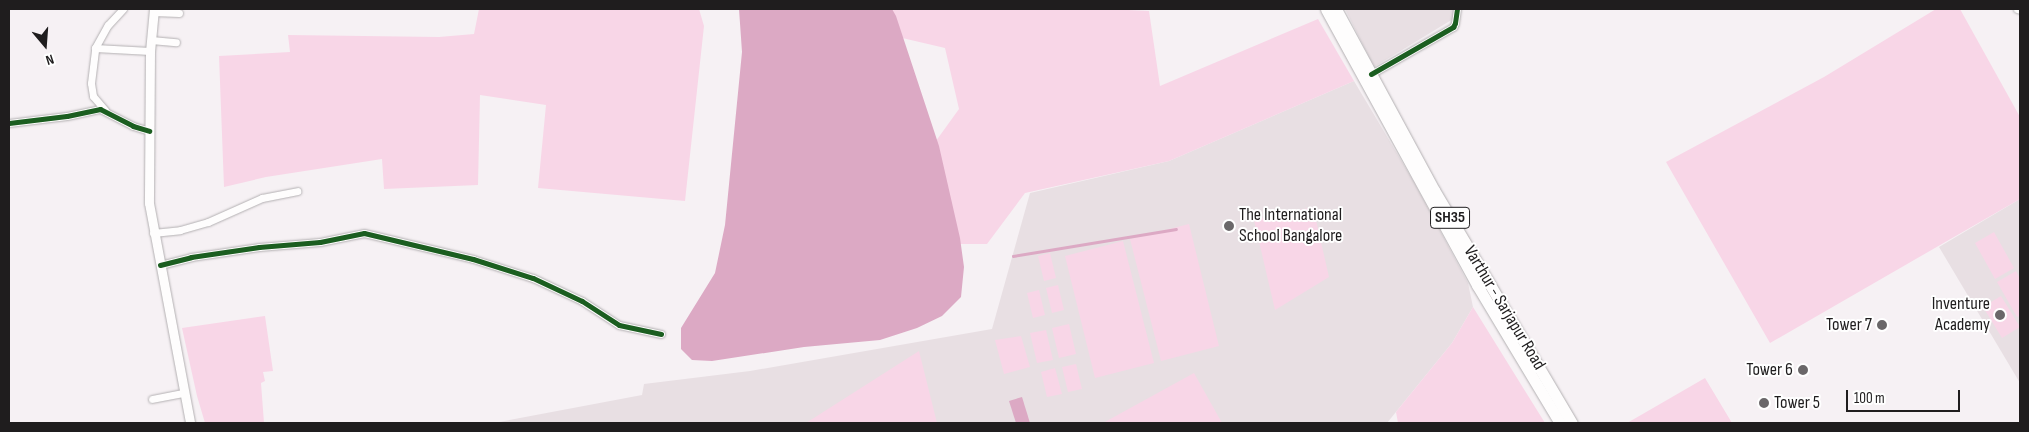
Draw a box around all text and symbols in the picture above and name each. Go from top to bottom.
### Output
north arrow [20,20,70,70]
text: N [44,50,56,69]
road number: SH35 [1430,204,1470,232]
place label: The International School Bangalore [1239,205,1342,248]
marker: The International School Bangalore [1223,220,1235,232]
street label: Varthur - Sarjapur Road [1458,242,1550,374]
place label: Inventure Academy [1932,294,1990,336]
marker: Inventure Academy [1994,309,2006,321]
place label: Tower 7 [1826,314,1872,336]
marker: Tower 7 [1876,319,1888,331]
place label: Tower 6 [1746,359,1793,381]
marker: Tower 6 [1797,364,1809,376]
scale bar [1849,380,1963,412]
text: 100 m [1854,389,1885,408]
place label: Tower 5 [1774,392,1820,414]
marker: Tower 5 [1758,397,1770,409]

